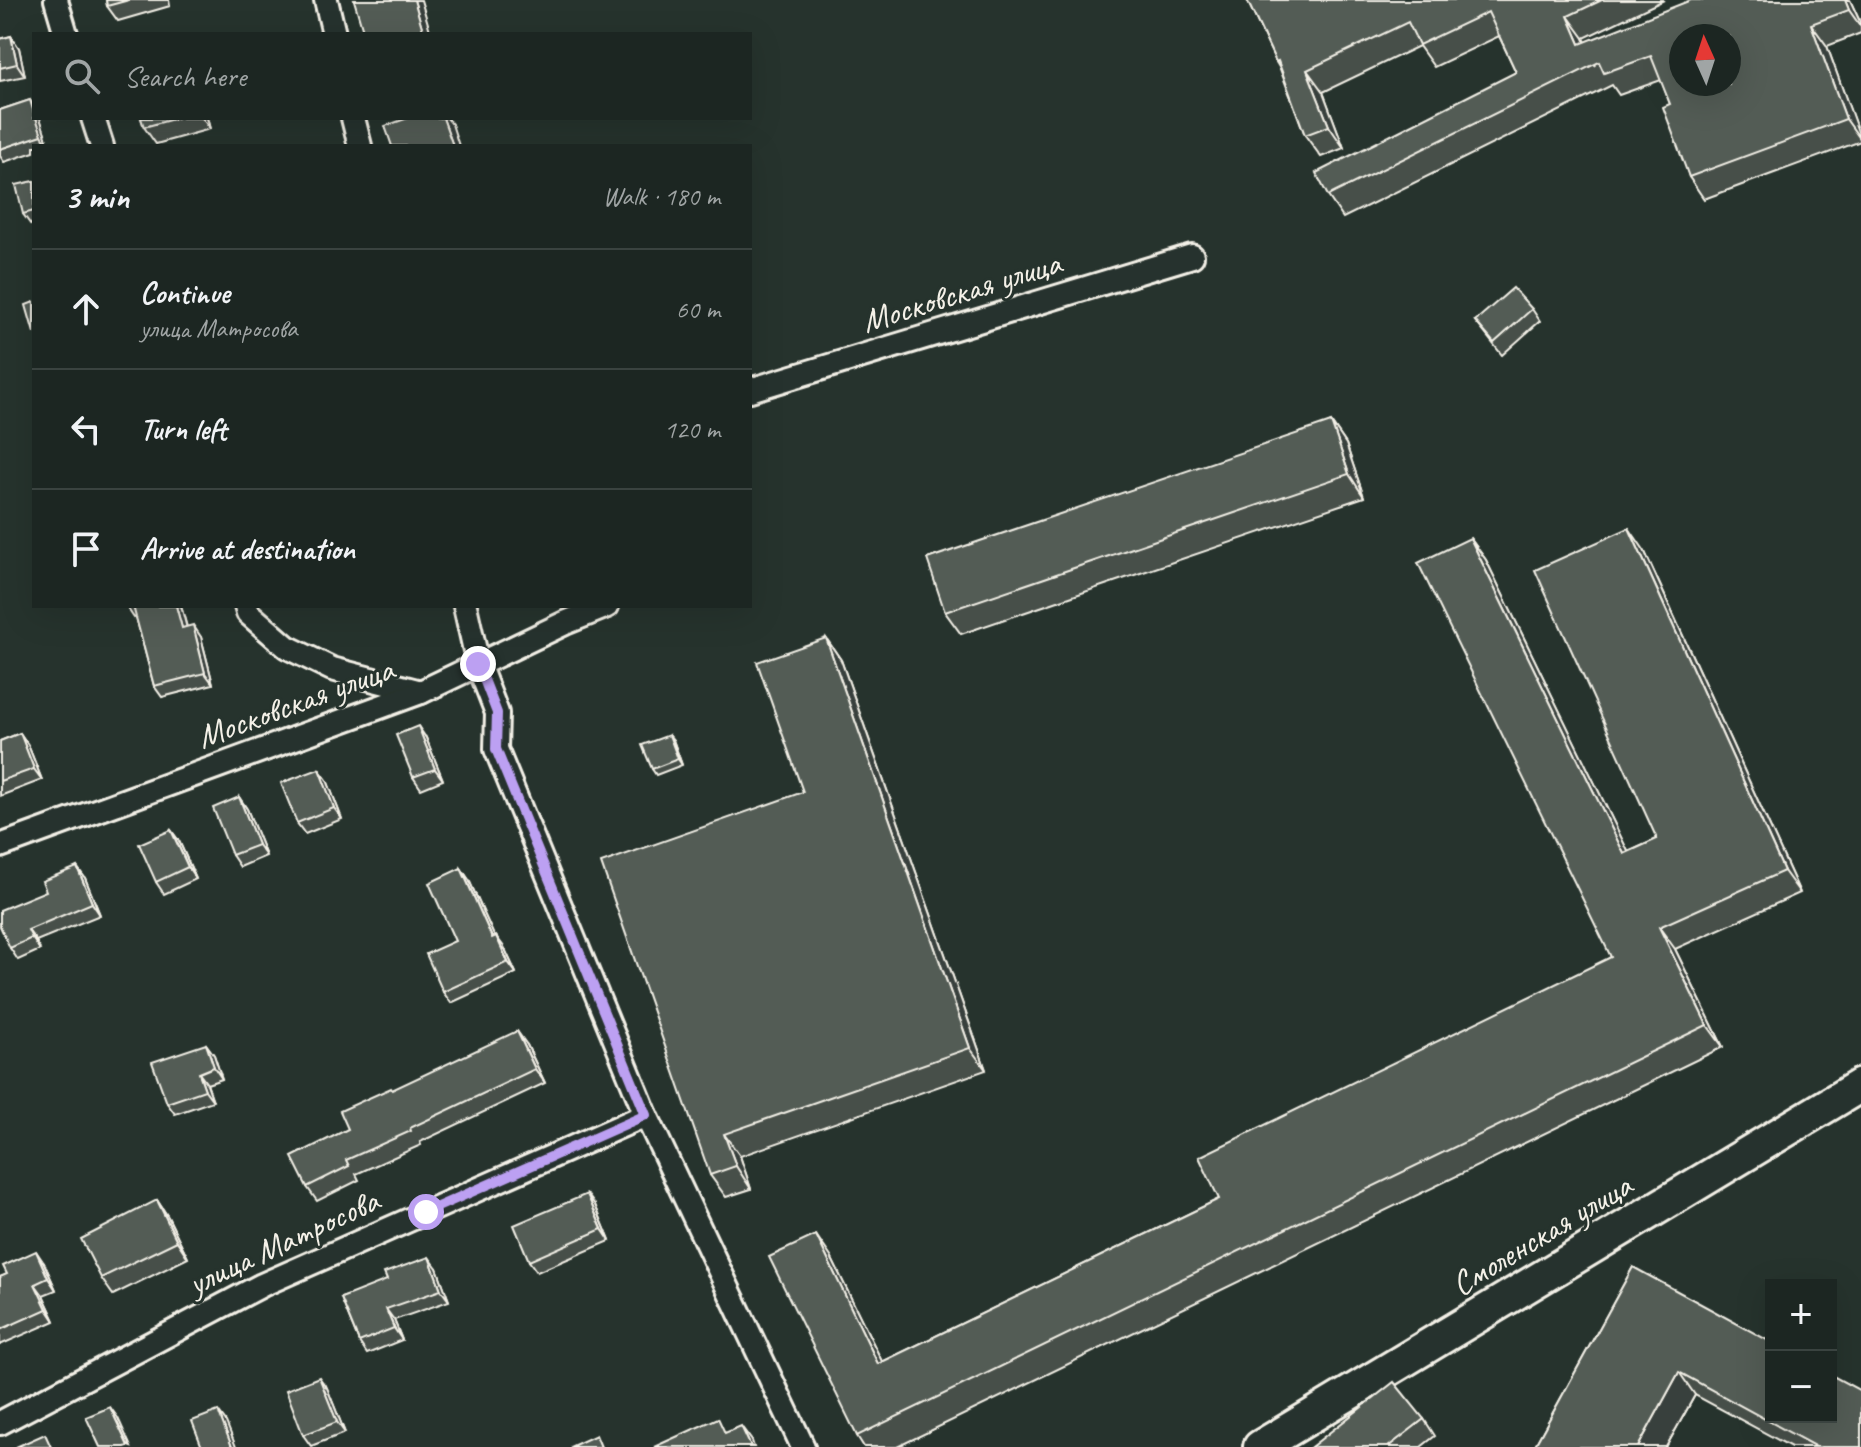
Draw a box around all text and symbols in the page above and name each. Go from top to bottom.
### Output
north arrow [1669,24,1741,96]
search box [32,32,752,120]
icon: search [60,54,104,98]
text: Search here [124,57,246,95]
text: 3 min [64,175,129,218]
text: Walk · 180 m [603,180,720,213]
street label: Московская улица [856,240,1068,342]
text: Continue [140,274,230,312]
icon: ahead [64,287,108,331]
text: 60 m [676,293,720,326]
text: улица Матросова [140,312,297,345]
icon: left [64,407,108,451]
text: Turn left [140,410,227,448]
text: 120 m [664,413,720,446]
icon: arrive [64,527,108,571]
text: Arrive at destination [140,530,355,568]
street label: Московская улица [191,646,401,758]
route end [460,646,496,682]
street label: Смоленская улица [1443,1163,1641,1305]
street label: улица Матросова [179,1178,388,1305]
route start [408,1194,444,1230]
map controls [1765,1279,1837,1423]
button: + [1765,1279,1837,1351]
button: − [1765,1351,1837,1423]

